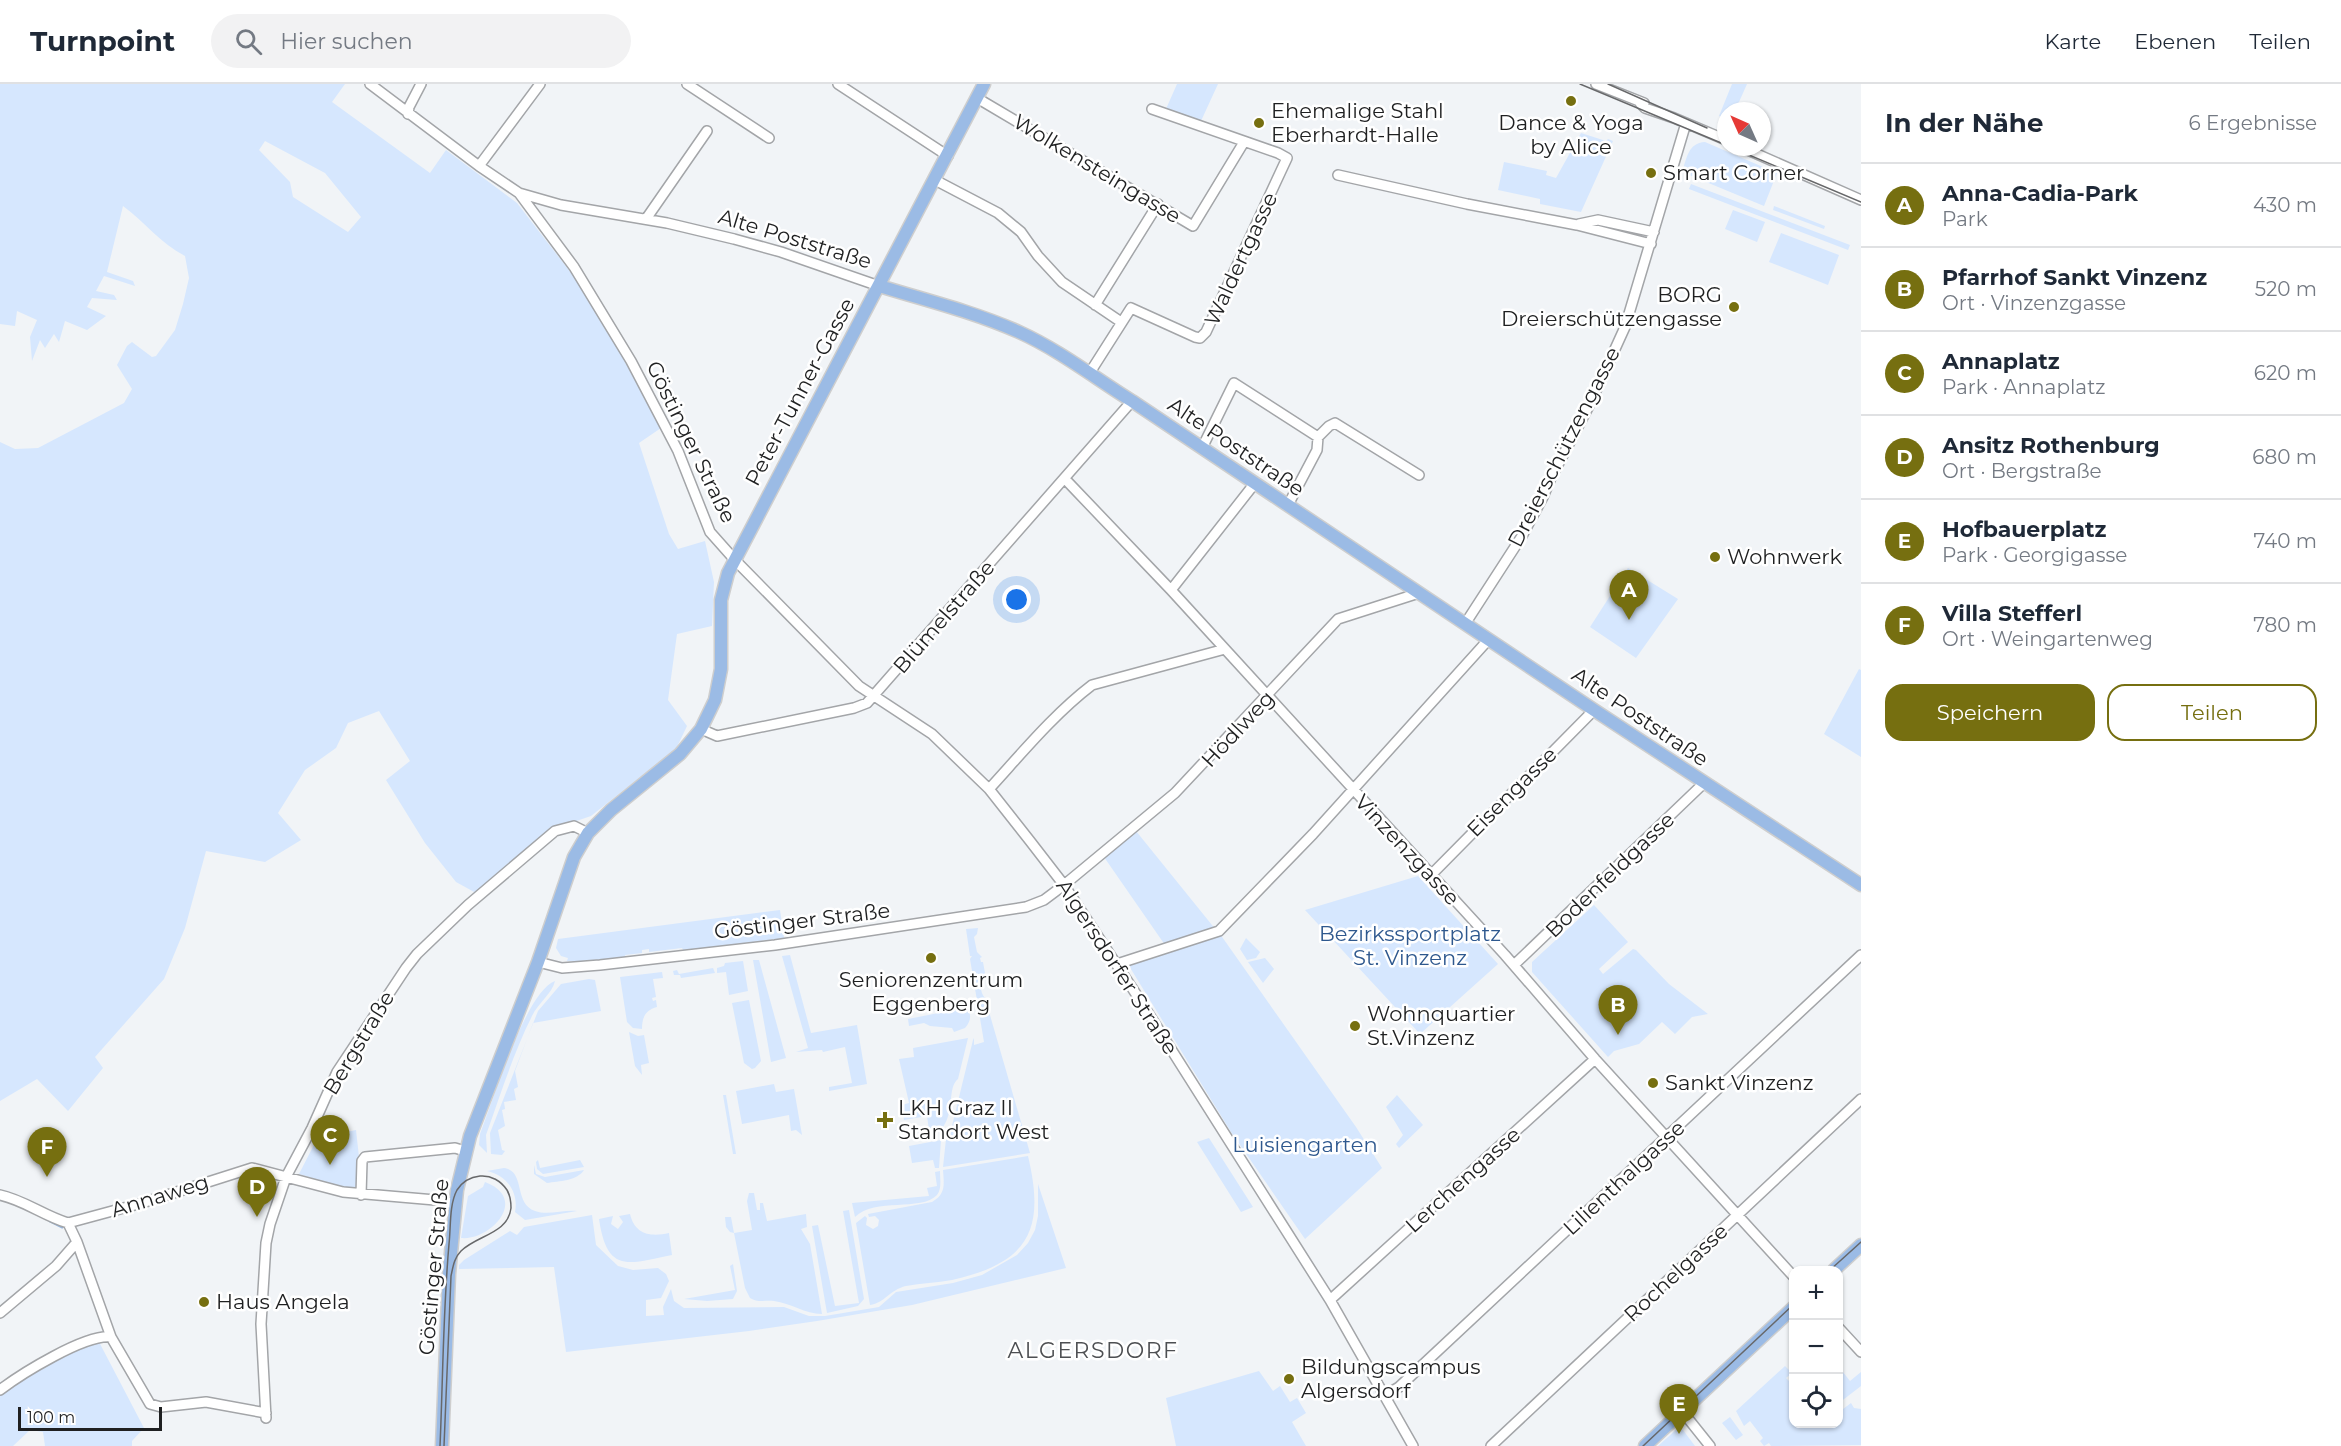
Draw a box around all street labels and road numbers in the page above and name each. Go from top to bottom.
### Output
street label: Wolkensteingasse [1009,109,1185,228]
street label: Waldertgasse [1199,188,1282,329]
street label: Alte Poststraße [715,203,875,274]
street label: Peter-Tunner-Gasse [739,294,860,490]
street label: Dreierschützengasse [1502,343,1625,551]
street label: Göstinger Straße [641,357,742,527]
street label: Alte Poststraße [1163,392,1309,501]
street label: Blümelstraße [888,555,1000,678]
street label: Alte Poststraße [1567,662,1713,771]
street label: Hödlweg [1196,685,1279,772]
street label: Eisengasse [1462,742,1562,842]
street label: Vinzenzgasse [1350,789,1465,910]
street label: Bodenfeldgasse [1540,807,1679,943]
street label: Algersdorfer Straße [1051,874,1183,1059]
street label: Göstinger Straße [713,897,891,944]
street label: Bergstraße [318,986,399,1099]
street label: Lilienthalgasse [1558,1115,1690,1240]
street label: Lerchengasse [1400,1122,1525,1238]
street label: Annaweg [108,1169,212,1222]
street label: Göstinger Straße [413,1178,454,1356]
street label: Rochelgasse [1619,1218,1733,1327]

